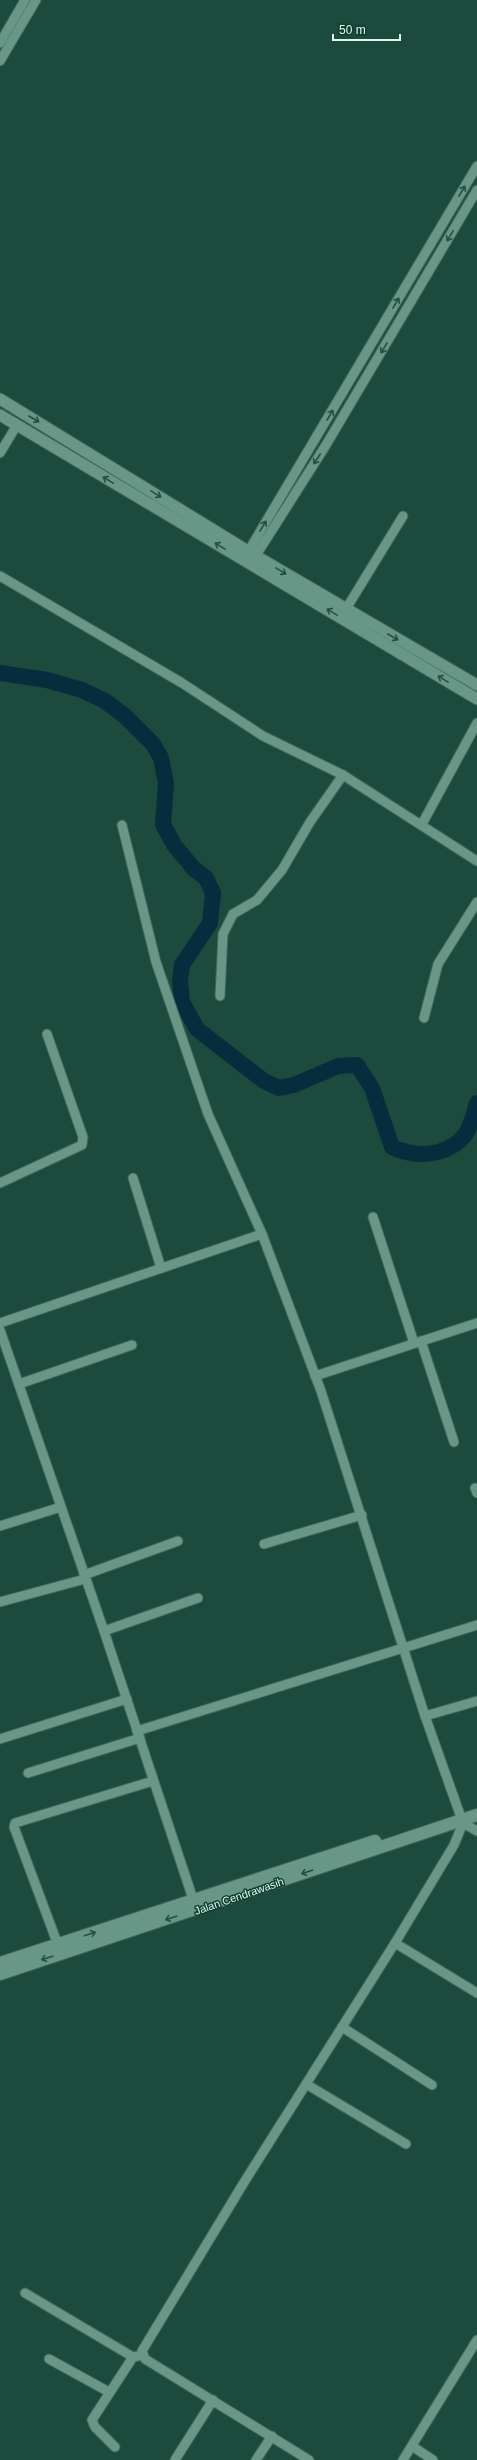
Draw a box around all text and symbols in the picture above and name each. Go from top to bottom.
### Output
scale bar [333,16,400,42]
text: 50 m [339,23,366,37]
one-way arrow [459,185,467,197]
one-way arrow [445,230,453,242]
one-way arrow [393,297,401,309]
one-way arrow [379,342,387,354]
one-way arrow [326,409,334,421]
one-way arrow [28,415,40,423]
one-way arrow [313,453,321,464]
one-way arrow [102,475,114,483]
one-way arrow [150,491,162,499]
one-way arrow [259,520,267,532]
one-way arrow [215,542,226,550]
one-way arrow [275,567,286,575]
one-way arrow [326,608,338,616]
one-way arrow [387,633,399,641]
one-way arrow [437,674,449,682]
one-way arrow [302,1869,314,1877]
street label: Jalan Cendrawasih [193,1875,285,1917]
one-way arrow [165,1915,178,1922]
one-way arrow [84,1930,97,1937]
one-way arrow [42,1955,54,1963]

